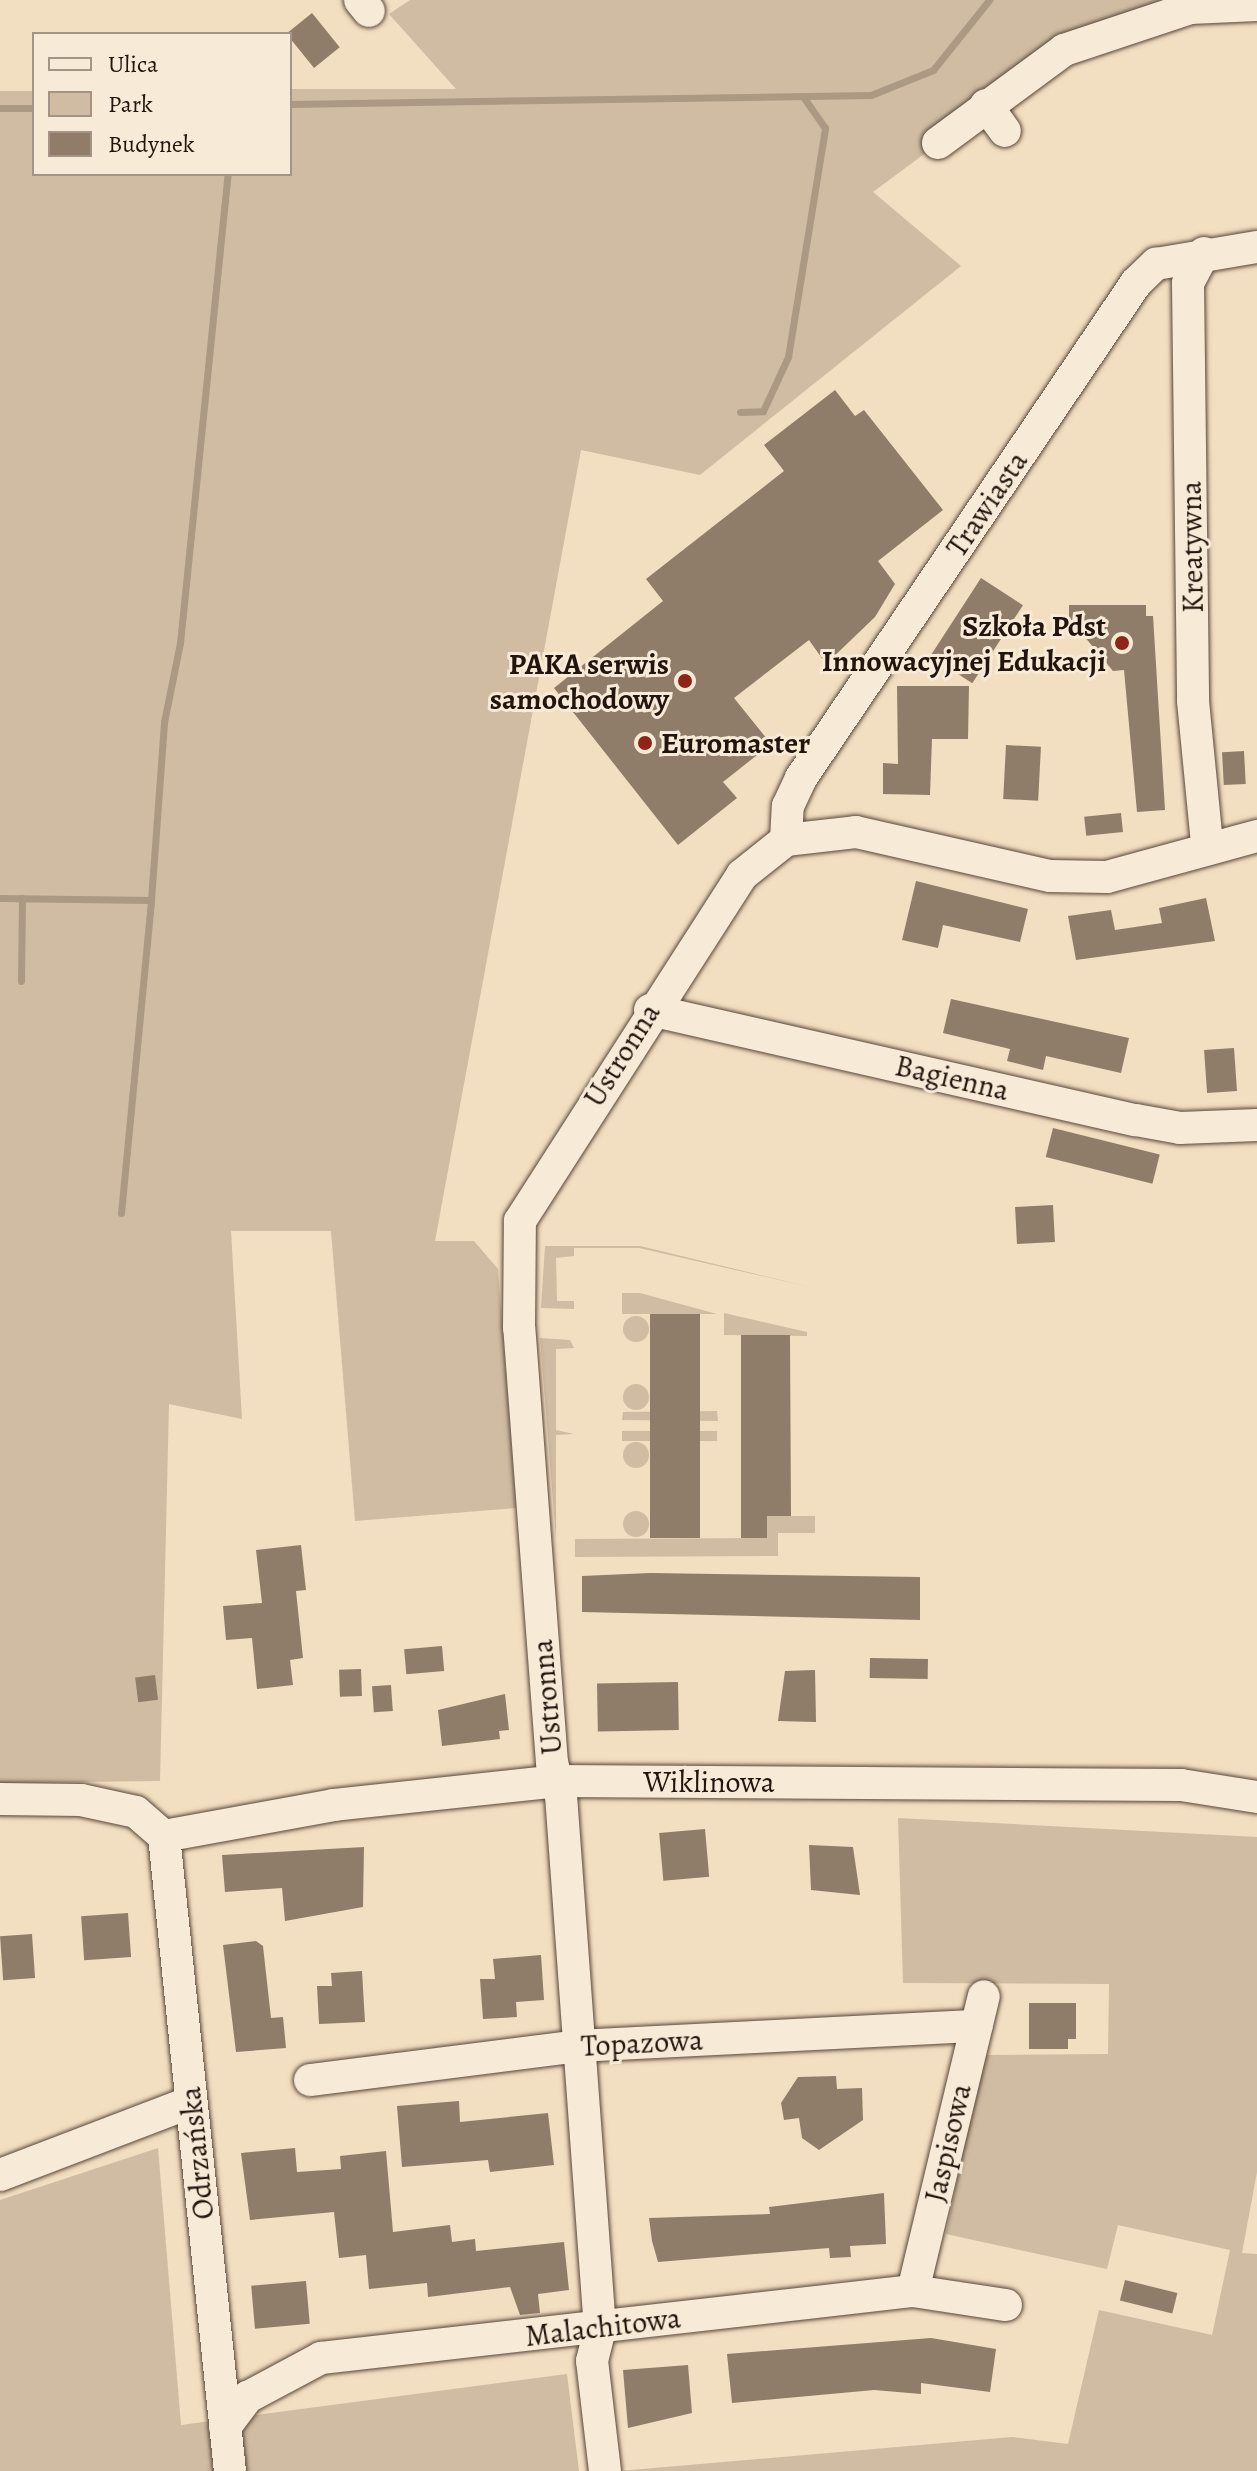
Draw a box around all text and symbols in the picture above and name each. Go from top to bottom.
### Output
legend [32,32,292,176]
text: Ulica [108,48,158,80]
text: Park [108,88,153,120]
text: Budynek [108,128,195,160]
street label: Trawiasta [939,444,1035,564]
street label: Kreatywna [1173,481,1211,613]
place label: Szkoła Pdst Innowacyjnej Edukacji [822,608,1106,678]
marker: Szkoła Pdst Innowacyjnej Edukacji [1113,634,1131,652]
place label: PAKA serwis samochodowy [490,646,669,716]
marker: PAKA serwis samochodowy [676,672,694,690]
place label: Euromaster [661,725,810,761]
marker: Euromaster [636,734,654,752]
street label: Ustronna [576,997,668,1113]
street label: Bagienna [892,1047,1012,1109]
street label: Ustronna [524,1638,570,1756]
street label: Wiklinowa [643,1764,775,1800]
street label: Topazowa [580,2022,704,2064]
street label: Jaspisowa [917,2080,979,2206]
street label: Odrzańska [172,2085,222,2221]
street label: Malachitowa [523,2300,683,2354]

